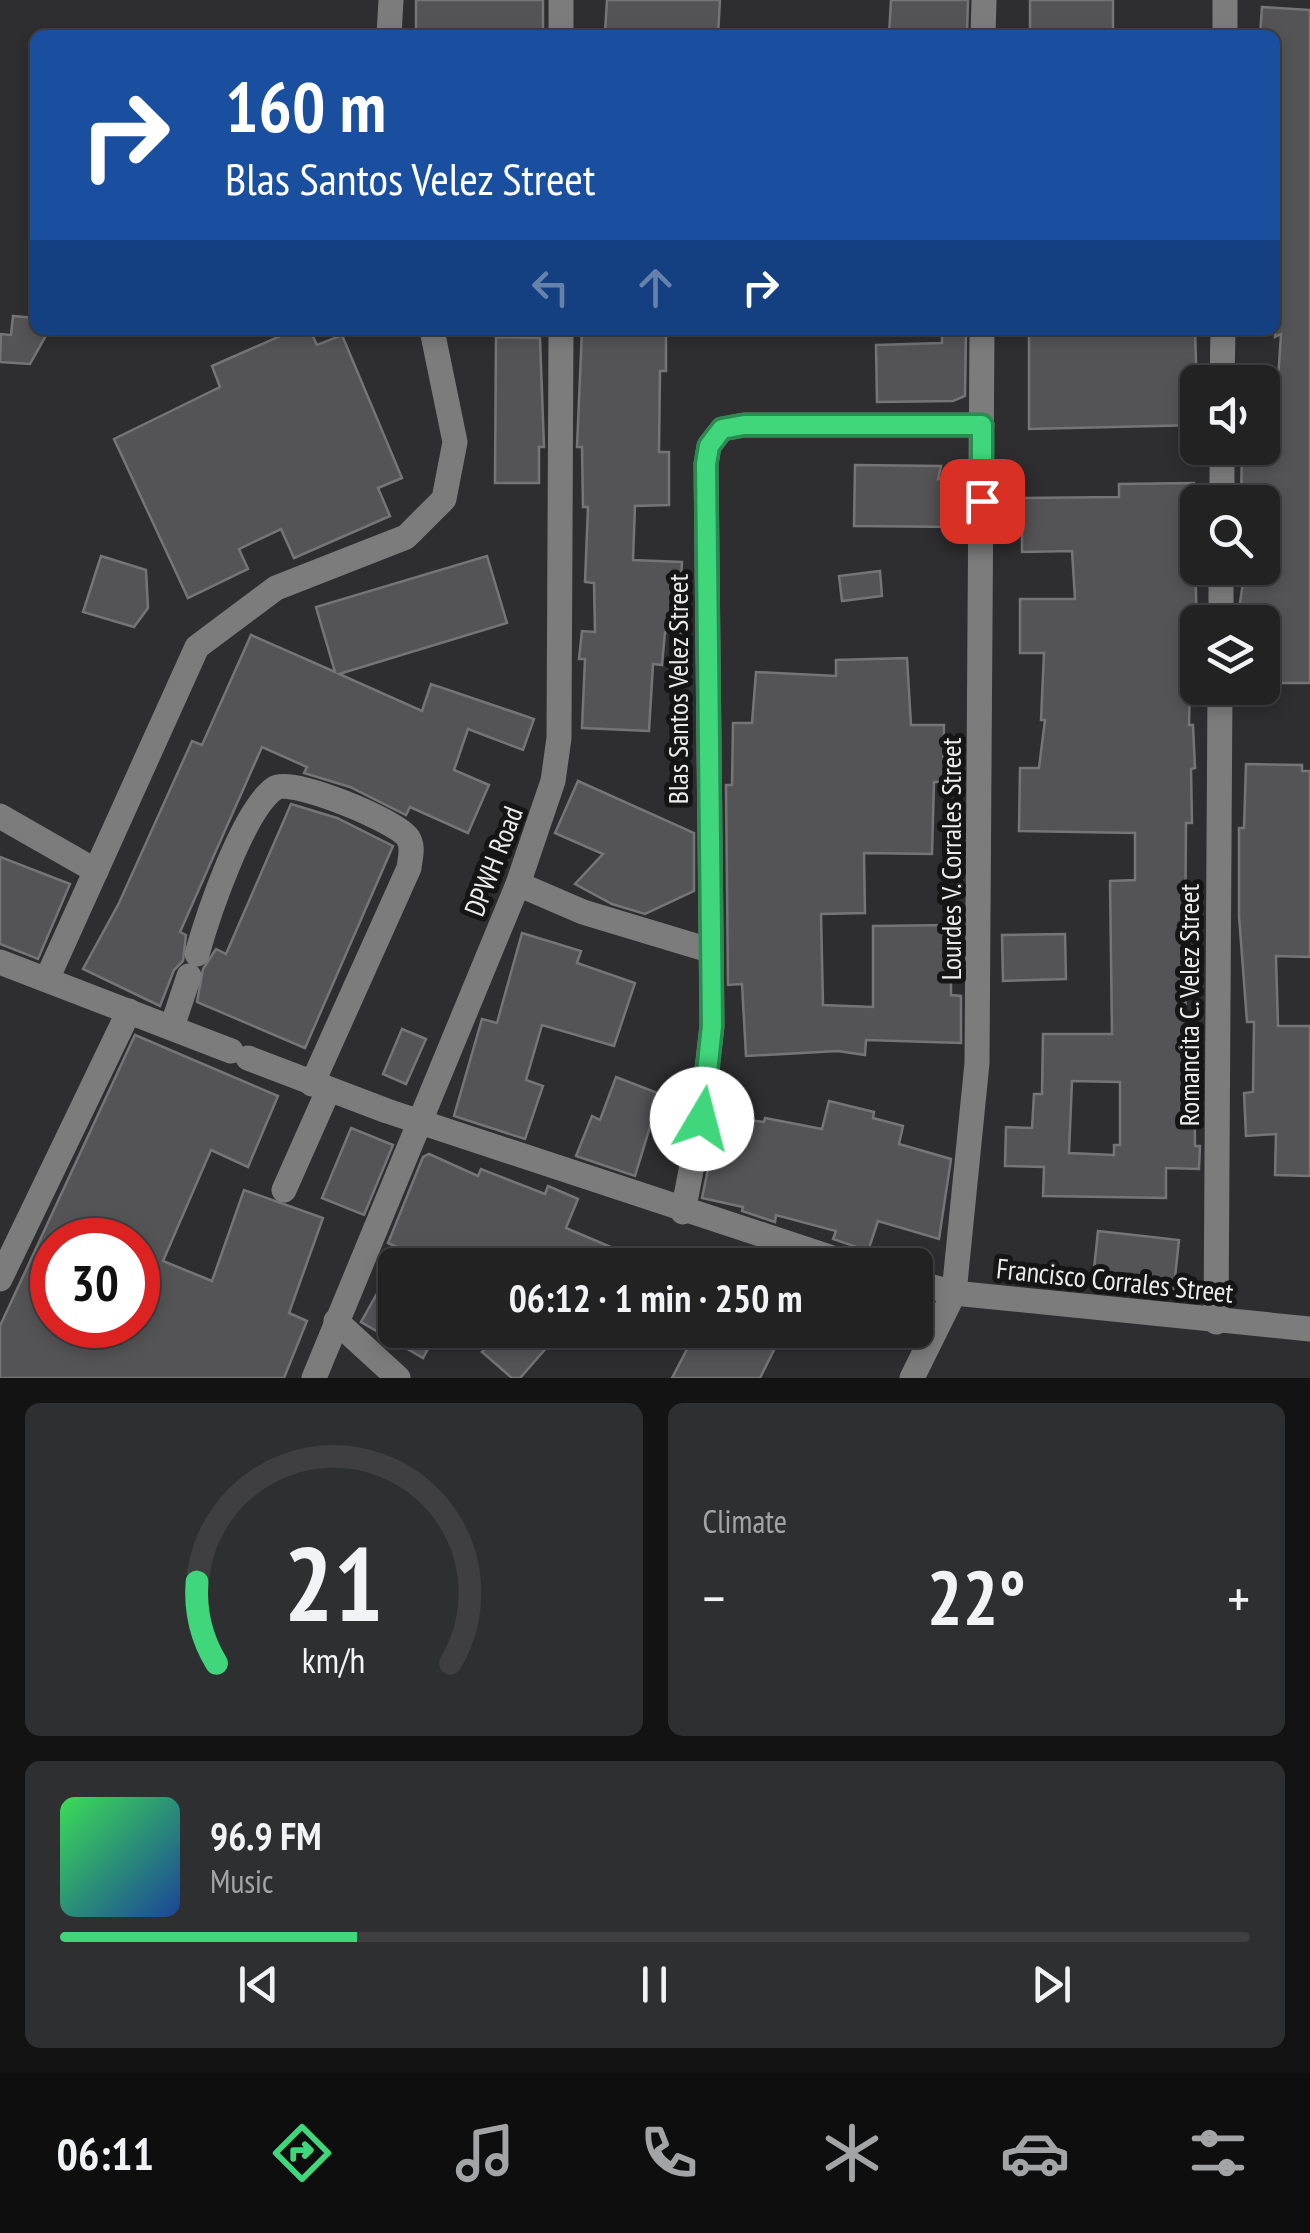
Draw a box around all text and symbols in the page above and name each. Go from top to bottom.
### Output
text: 160 m [225,61,386,151]
icon: right [60,70,190,200]
text: Blas Santos Velez Street [225,149,595,207]
icon: left [523,260,578,315]
icon: ahead [628,260,683,315]
icon: right [733,260,788,315]
map controls [1180,365,1280,705]
button: sound [1180,365,1280,465]
pin [940,459,1025,544]
icon: arrive [955,474,1010,529]
button: search [1180,485,1280,585]
street label: Blas Santos Velez Street [659,573,696,804]
button: layers [1180,605,1280,705]
street label: Lourdes V. Corrales Street [932,737,969,980]
street label: DPWH Road [455,801,531,921]
street label: Romancita C. Velez Street [1170,883,1207,1126]
position arrow [650,1067,754,1171]
speed limit sign: 30 [30,1218,160,1348]
street label: Francisco Corrales Street [995,1249,1236,1311]
text: 06:12 · 1 min · 250 m [509,1273,802,1322]
text: Climate [703,1500,787,1542]
text: 21 [284,1515,383,1650]
text: 22° [927,1549,1026,1646]
text: − [703,1562,725,1633]
text: + [1227,1562,1250,1633]
text: km/h [302,1637,365,1683]
text: 96.9 FM [210,1811,322,1860]
text: Music [210,1860,273,1902]
icon: previous [231,1957,286,2012]
icon: pause [627,1957,682,2012]
icon: next [1024,1957,1079,2012]
icon: directions [267,2118,337,2188]
icon: music [450,2118,520,2188]
icon: phone [634,2118,704,2188]
icon: climate [817,2118,887,2188]
icon: car [1000,2118,1070,2188]
icon: filters [1183,2118,1253,2188]
text: 06:11 [57,2124,154,2182]

